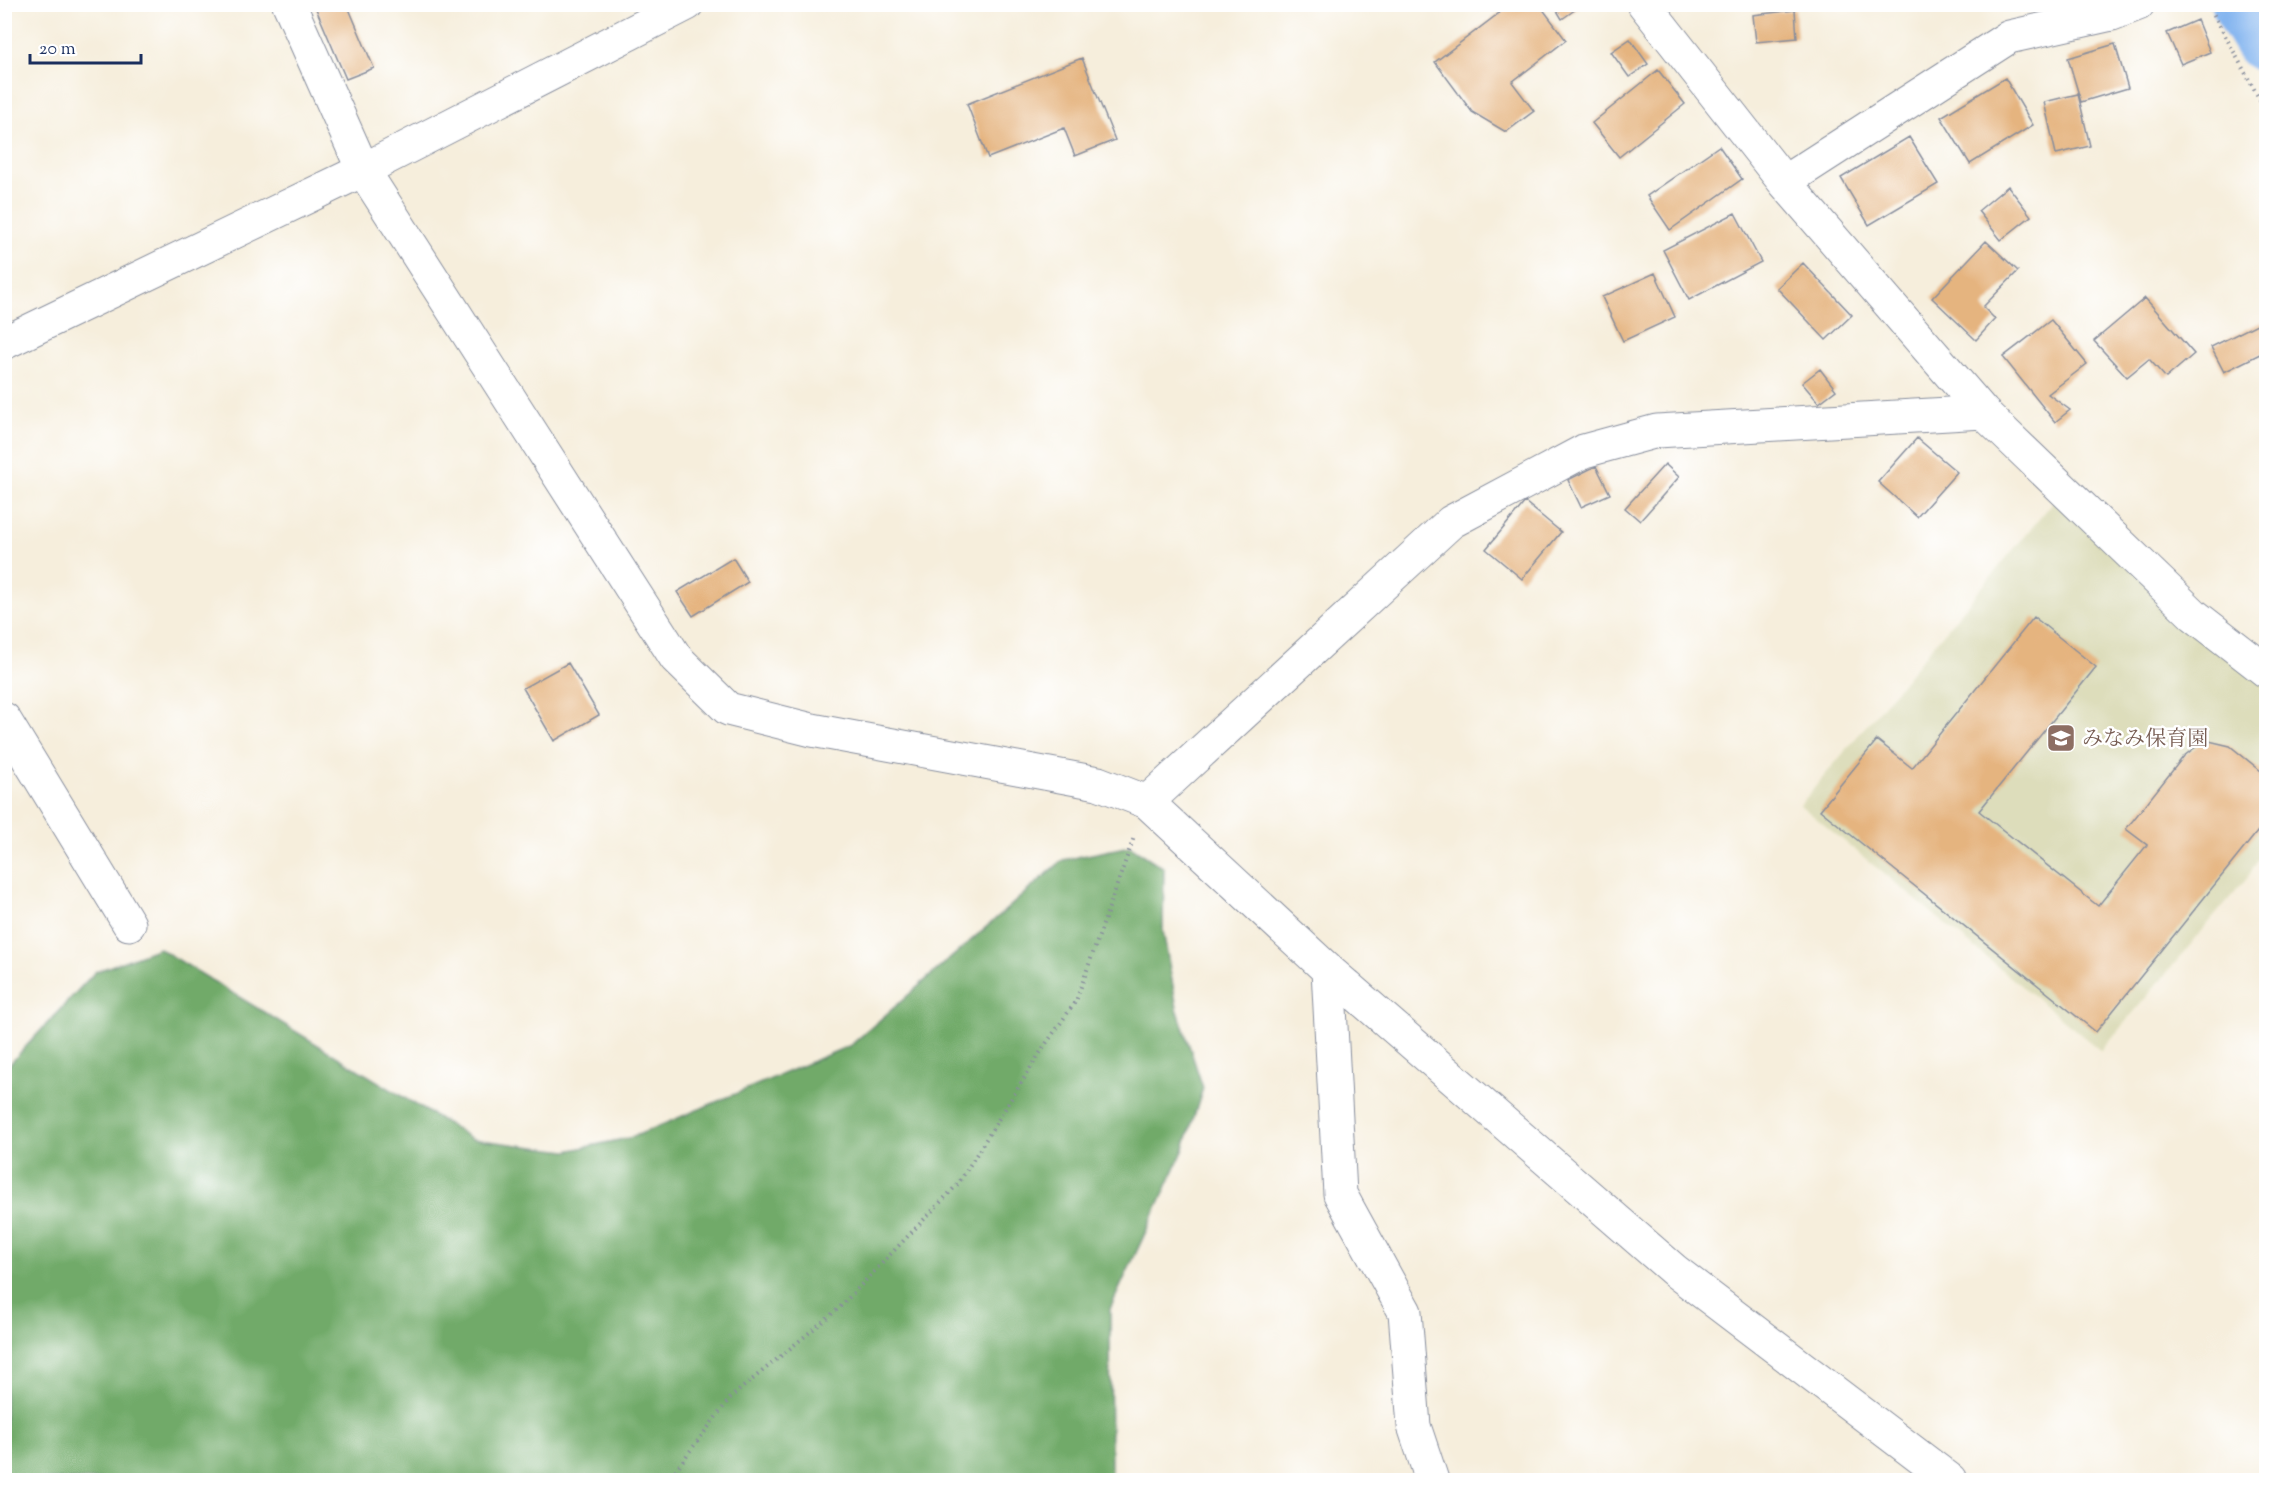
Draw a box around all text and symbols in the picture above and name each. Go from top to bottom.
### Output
scale bar [30,27,141,65]
text: 20 m [39,37,76,63]
school or university icon: みなみ保育園 [2045,722,2077,754]
place label: みなみ保育園 [2082,725,2208,755]

